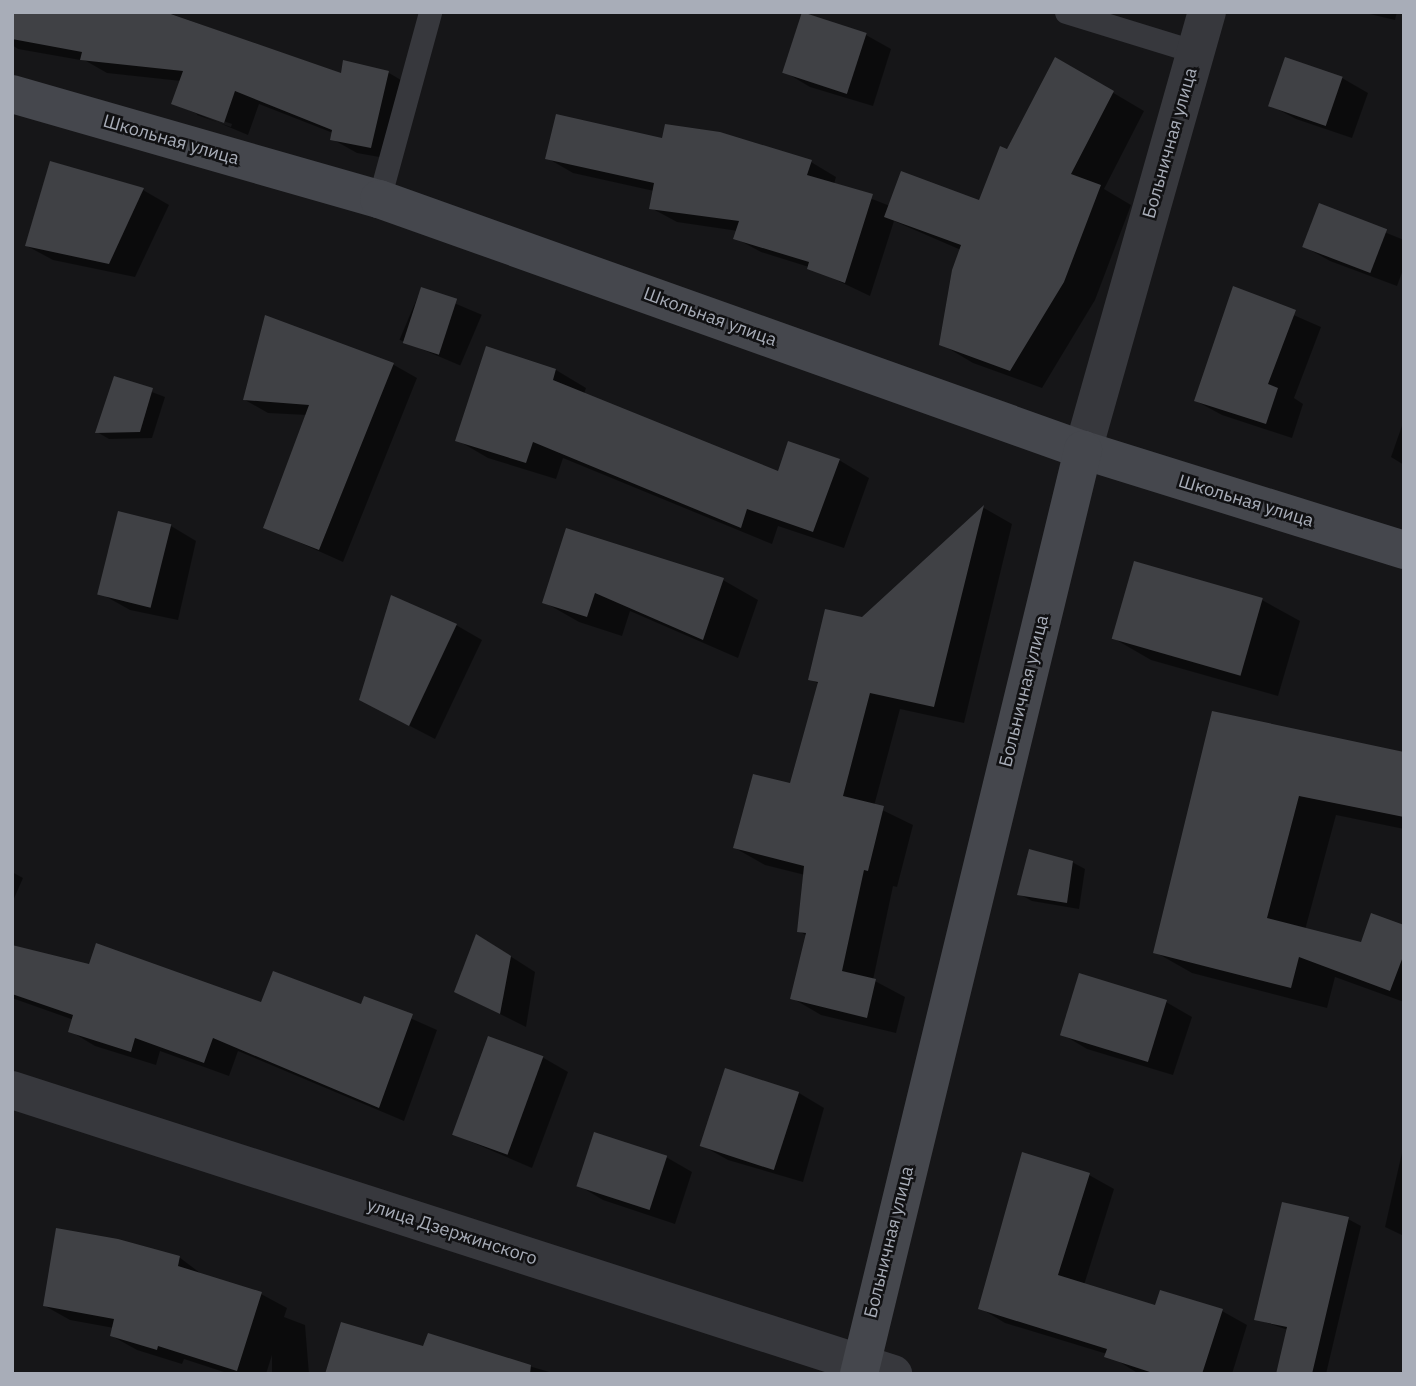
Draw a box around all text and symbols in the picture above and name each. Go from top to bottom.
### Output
street label: Больничная улица [1138,65,1202,221]
street label: Школьная улица [101,110,241,170]
street label: Школьная улица [640,283,780,351]
street label: Школьная улица [1176,470,1316,532]
street label: Больничная улица [995,613,1053,769]
street label: Больничная улица [860,1164,918,1320]
street label: улица Дзержинского [364,1194,540,1270]

